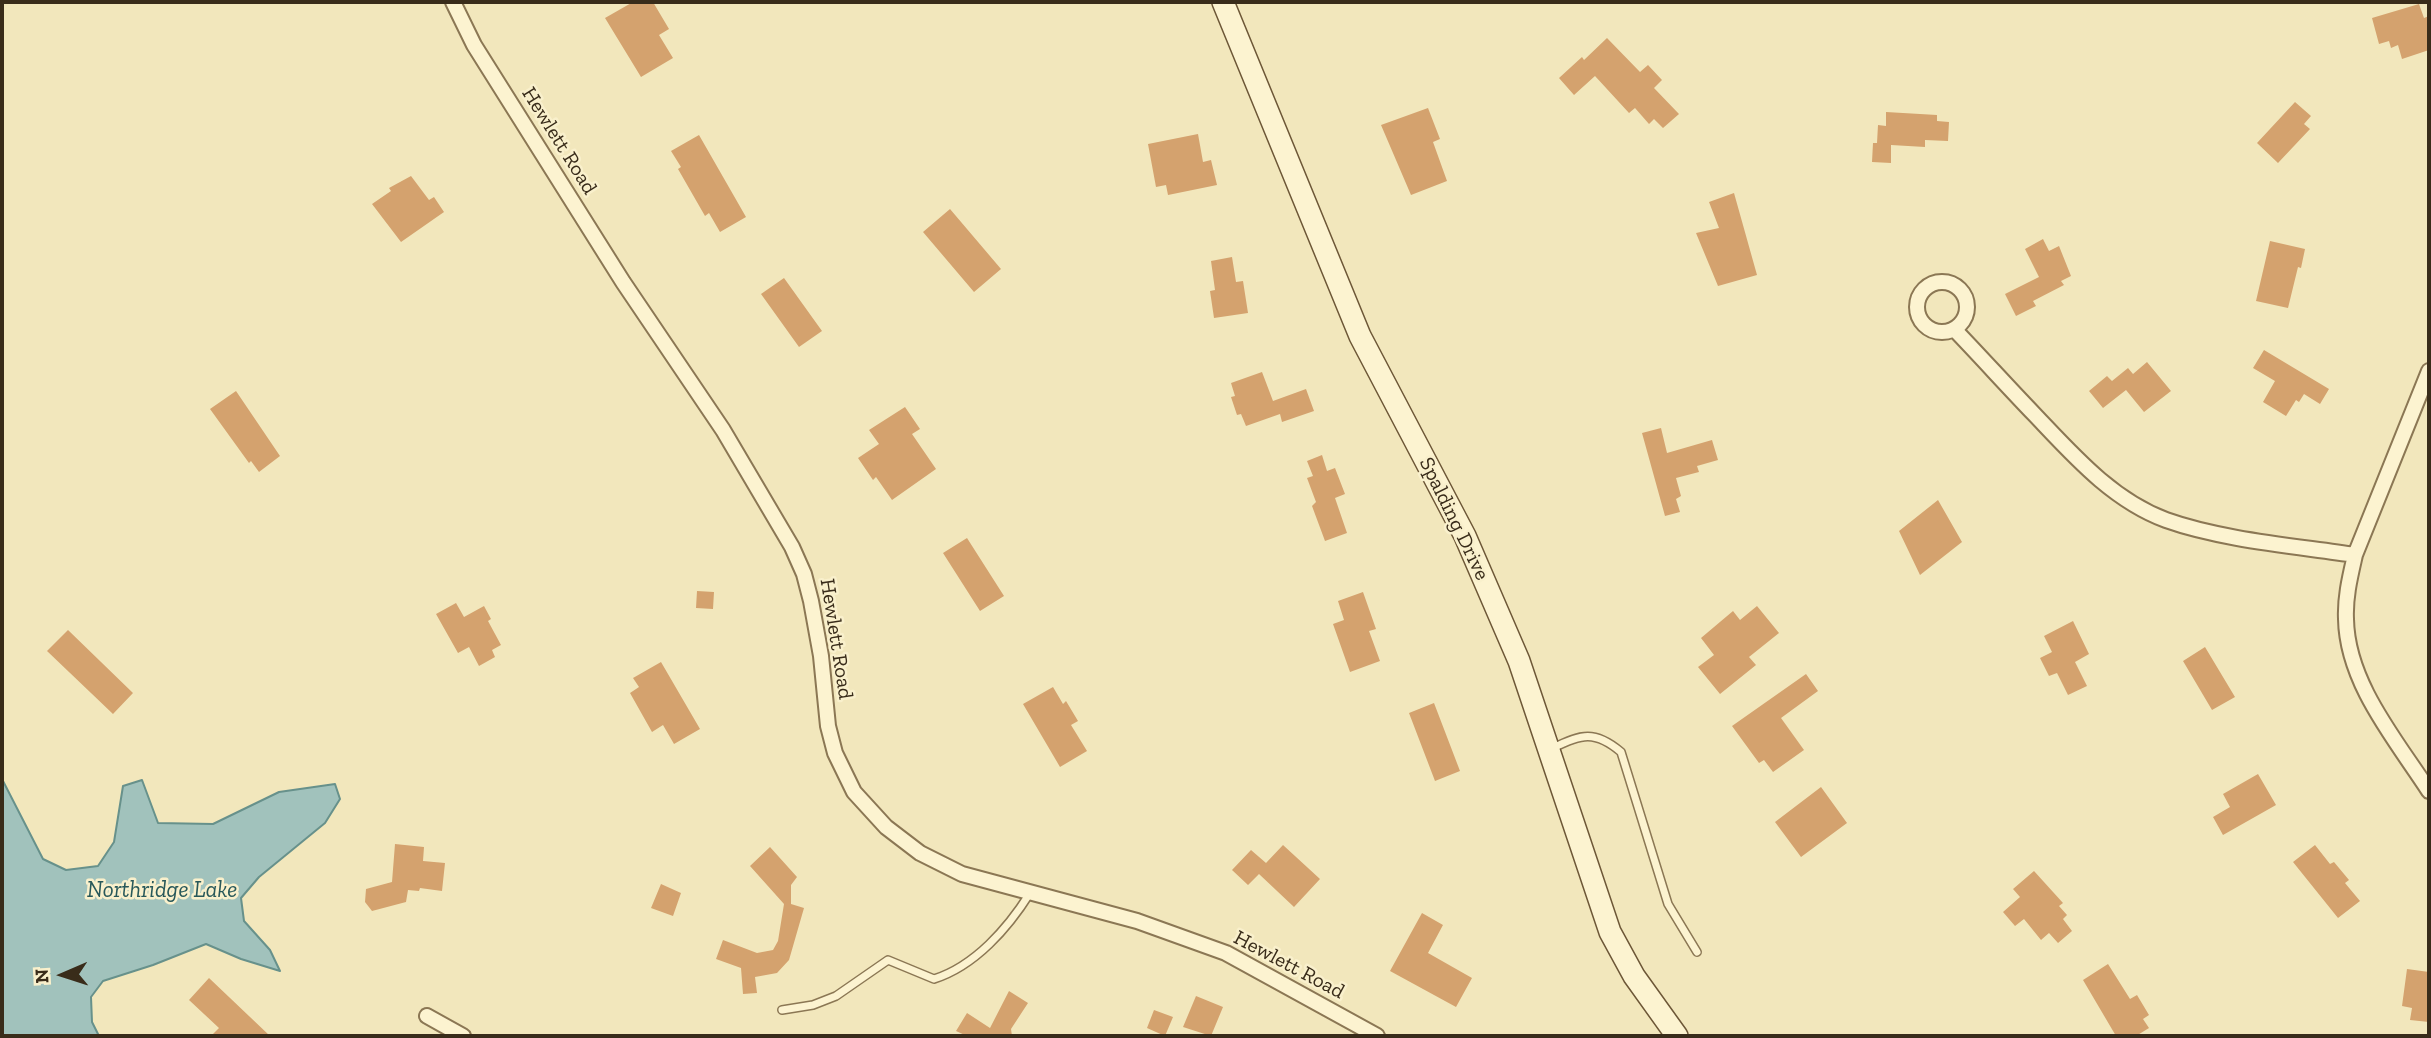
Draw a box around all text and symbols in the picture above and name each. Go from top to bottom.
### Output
street label: Hewlett Road [516,83,602,199]
street label: Spalding Drive [1413,453,1495,585]
street label: Hewlett Road [814,577,858,701]
water label: Northridge Lake [87,876,237,904]
street label: Hewlett Road [1229,925,1349,1005]
north arrow [28,940,98,1010]
text: N [30,968,53,984]

